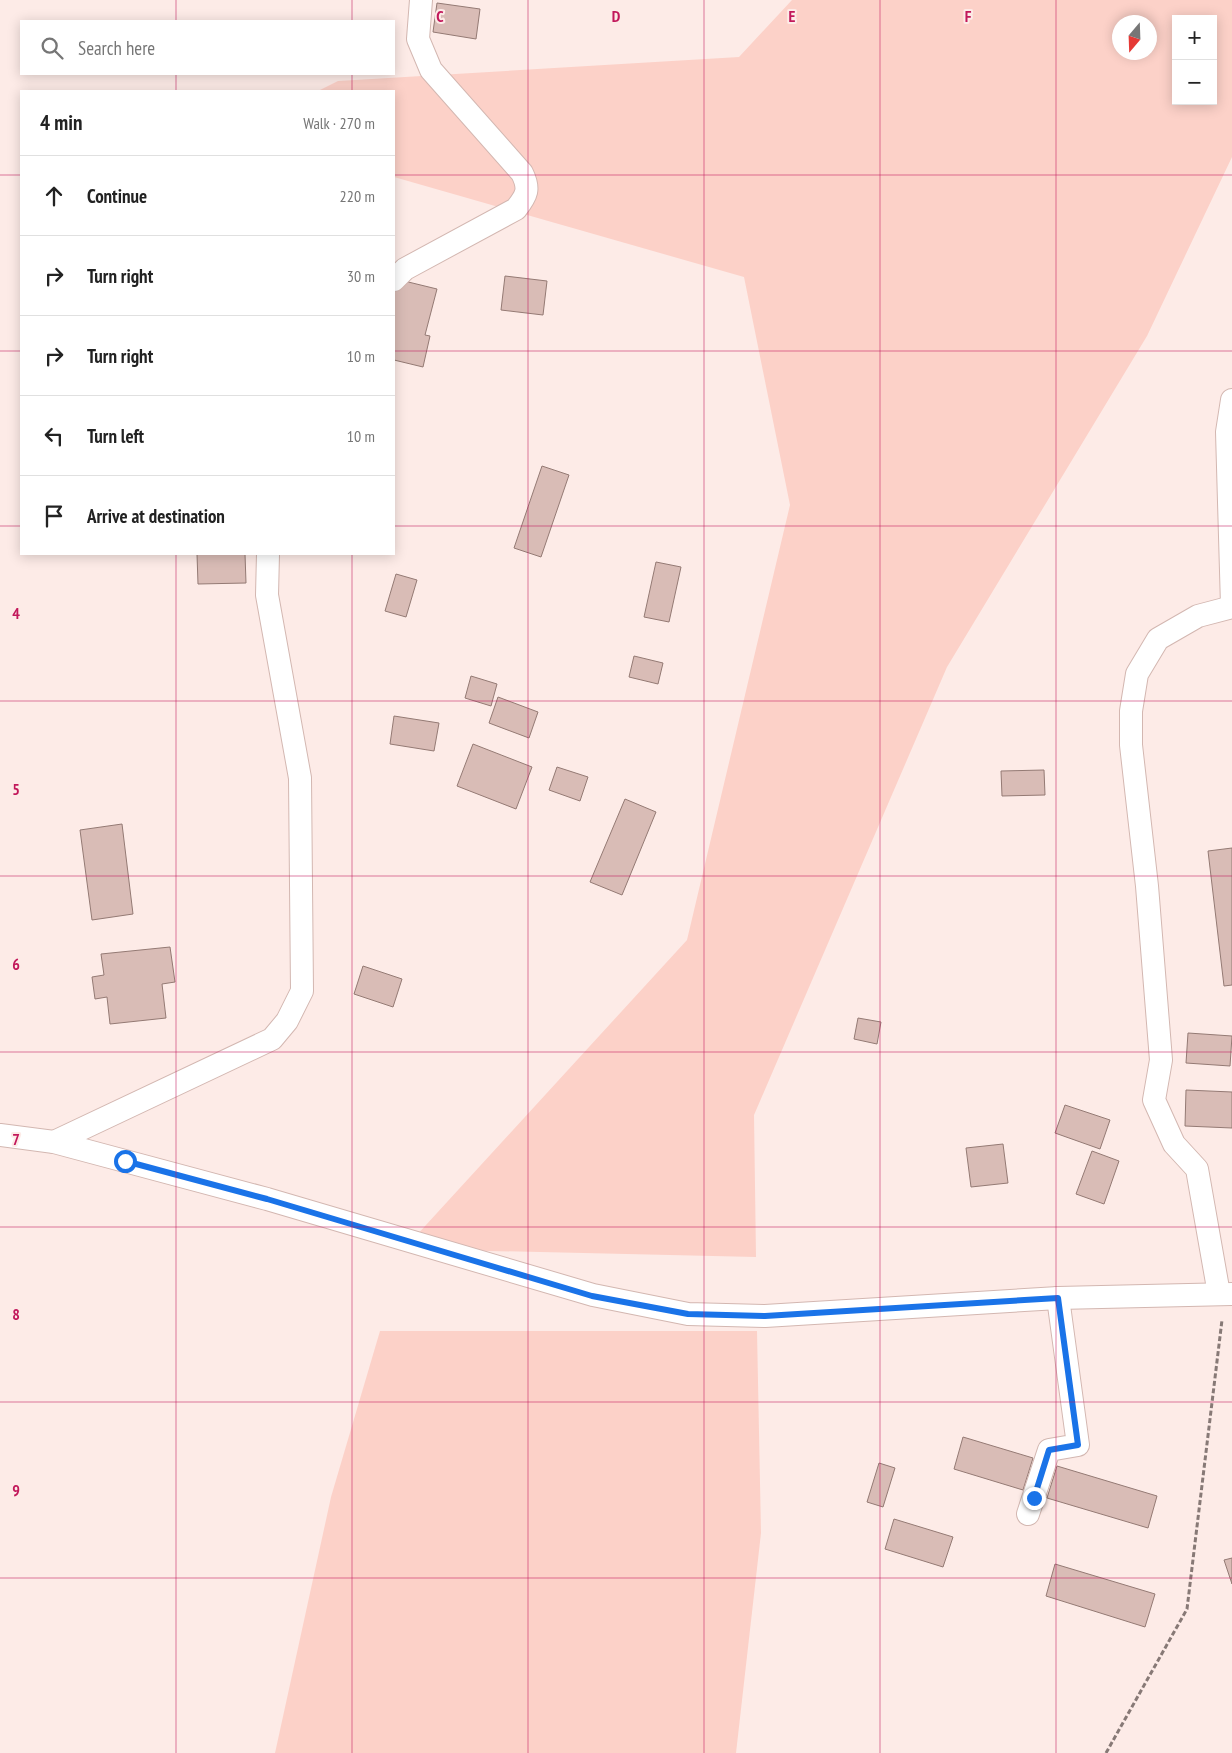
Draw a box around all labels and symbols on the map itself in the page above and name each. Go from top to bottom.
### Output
text: C [436,6,444,26]
text: D [612,6,621,26]
text: E [789,6,796,26]
text: F [965,6,972,26]
north arrow [1112,15,1157,60]
text: 4 [12,603,20,623]
text: 5 [12,779,20,799]
text: 6 [12,954,20,974]
text: 7 [12,1129,20,1149]
route start [114,1150,137,1173]
text: 8 [12,1304,20,1324]
text: 9 [12,1480,20,1500]
route end [1023,1487,1046,1510]

